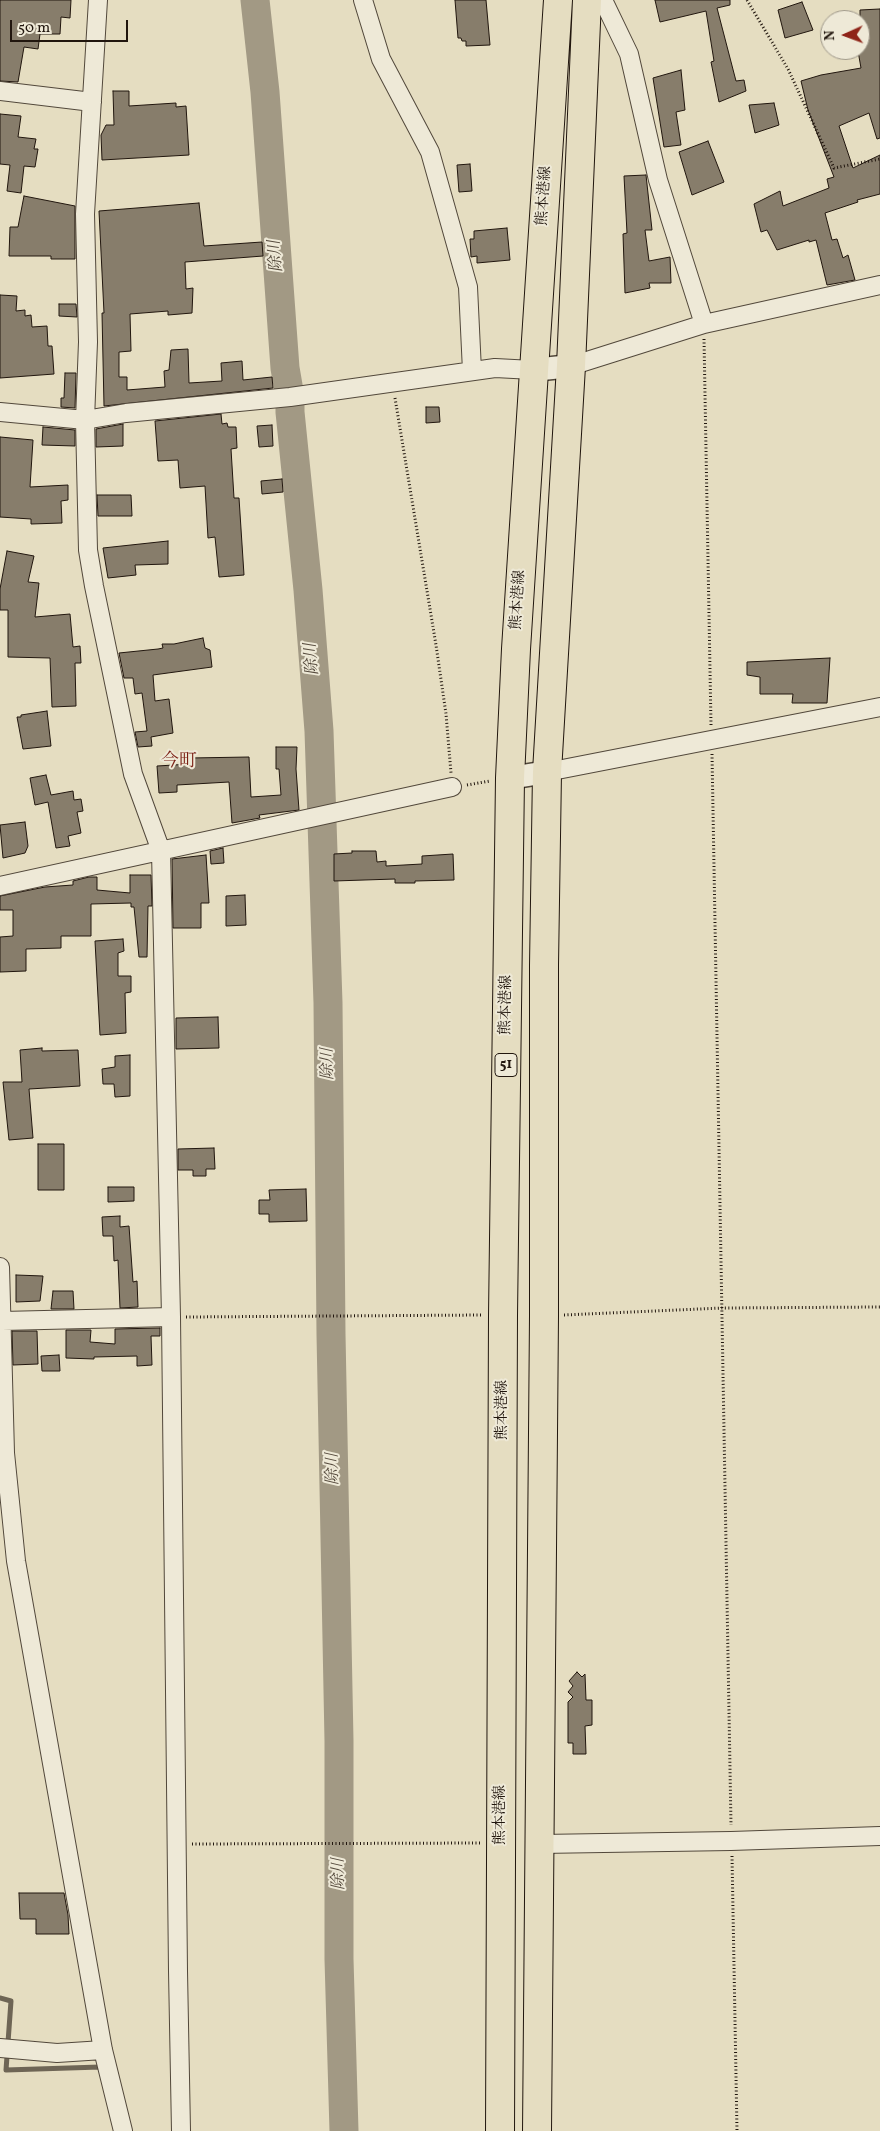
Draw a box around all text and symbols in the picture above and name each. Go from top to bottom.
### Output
scale bar [12,10,130,42]
north arrow [820,10,870,60]
text: 50 m [18,18,50,39]
text: N [821,30,840,41]
street label: 熊本港線 [534,165,556,227]
water label: 除川 [266,239,288,273]
street label: 熊本港線 [508,569,530,631]
water label: 除川 [302,642,324,676]
district label: 今町 [161,752,197,774]
street label: 熊本港線 [497,975,517,1035]
water label: 除川 [319,1048,339,1080]
road number: 51 [495,1054,517,1076]
street label: 熊本港線 [494,1380,512,1440]
water label: 除川 [324,1453,344,1485]
street label: 熊本港線 [492,1785,510,1845]
water label: 除川 [330,1858,350,1890]

